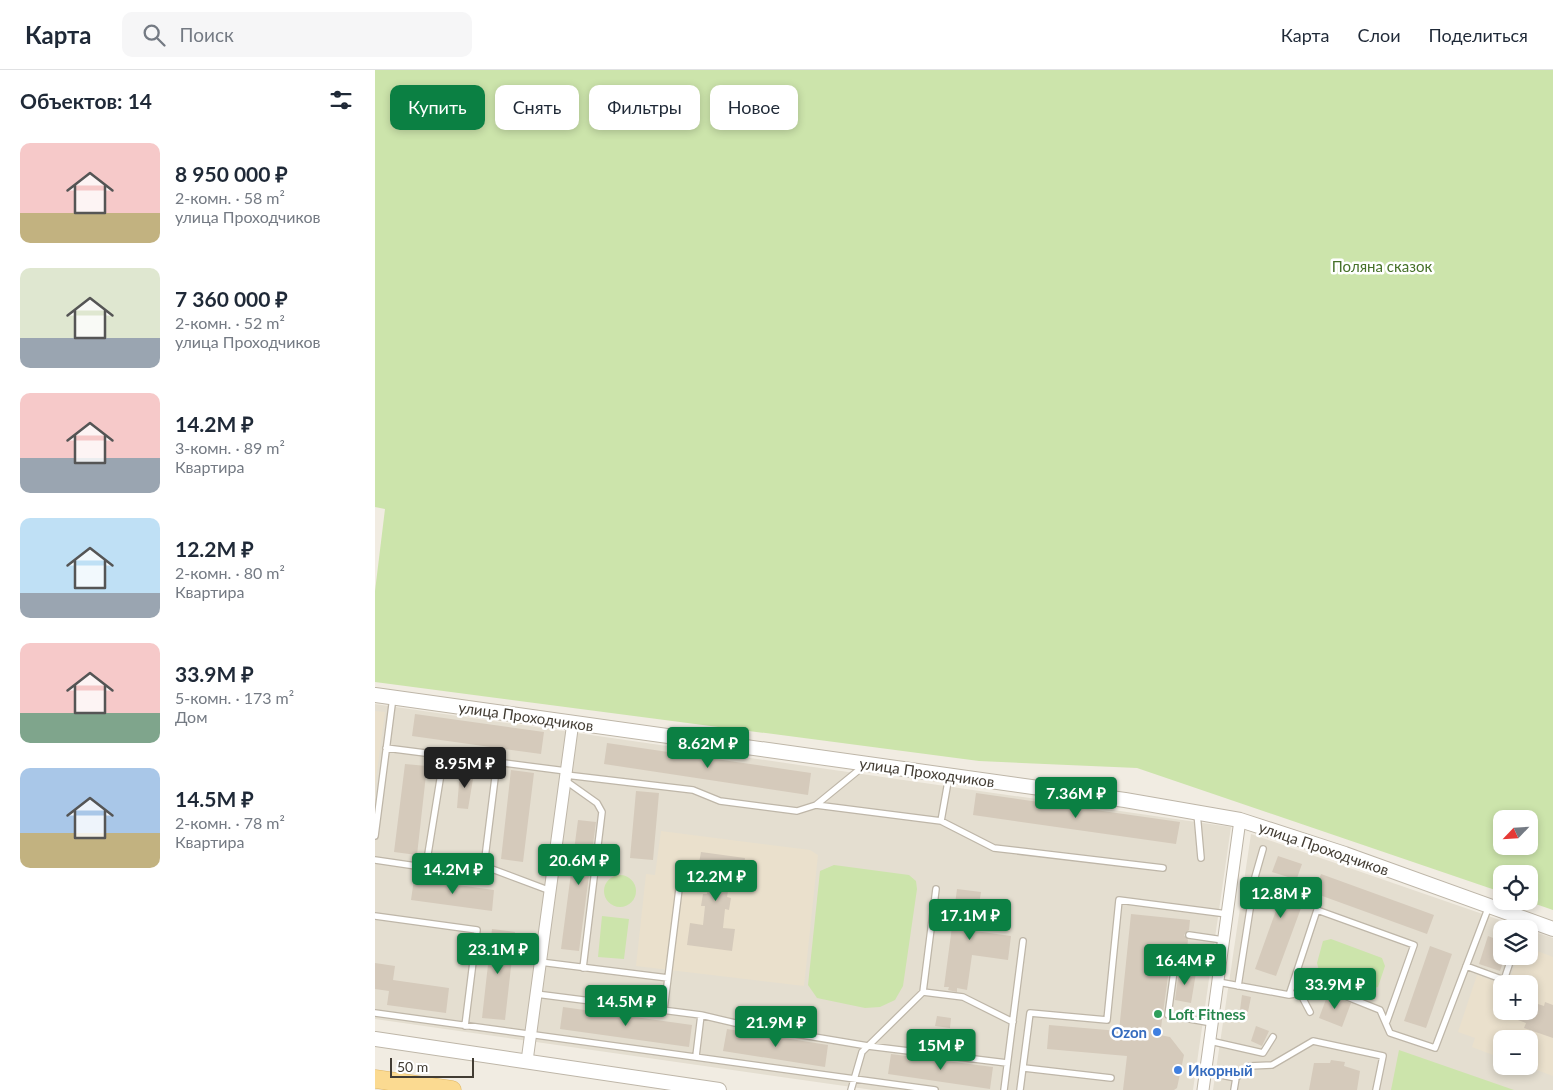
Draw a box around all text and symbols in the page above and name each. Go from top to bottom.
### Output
search box [122,12,472,57]
text: Карта [25,20,92,49]
icon: search [140,21,168,49]
text: Поиск [180,23,234,46]
text: Карта [1281,24,1329,46]
text: Слои [1357,24,1401,46]
text: Поделиться [1429,24,1528,46]
chip: Купить [390,85,485,130]
chip: Снять [495,85,579,130]
chip: Фильтры [589,85,700,130]
chip: Новое [710,85,798,130]
icon: filters [327,86,355,114]
text: Объектов: 14 [20,88,152,113]
text: 8 950 000 ₽ [175,161,288,186]
icon: home [60,163,120,223]
text: 2-комн. · 58 m² [175,188,285,207]
text: улица Проходчиков [175,207,320,226]
park label: Поляна сказок [1332,257,1432,275]
text: 7 360 000 ₽ [175,286,288,311]
icon: home [60,288,120,348]
text: 2-комн. · 52 m² [175,313,285,332]
text: улица Проходчиков [175,332,320,351]
text: 14.2M ₽ [175,411,254,436]
icon: home [60,413,120,473]
text: 3-комн. · 89 m² [175,438,285,457]
text: Квартира [175,457,244,476]
text: 12.2M ₽ [175,536,254,561]
icon: home [60,538,120,598]
text: 2-комн. · 80 m² [175,563,285,582]
text: Квартира [175,582,244,601]
text: 33.9M ₽ [175,661,254,686]
icon: home [60,663,120,723]
text: 5-комн. · 173 m² [175,688,294,707]
street label: улица Проходчиков [457,698,595,734]
text: Дом [175,707,207,726]
pin: 8.62M ₽ [662,726,754,769]
text: 8.62M ₽ [678,733,738,752]
pin: 8.95M ₽ [419,746,511,789]
text: 8.95M ₽ [435,753,495,772]
street label: улица Проходчиков [858,754,996,790]
pin: 7.36M ₽ [1030,776,1122,819]
text: 7.36M ₽ [1046,783,1106,802]
text: 14.5M ₽ [175,786,254,811]
icon: home [60,788,120,848]
north arrow [1493,810,1537,855]
map controls [1493,810,1538,1075]
text: 2-комн. · 78 m² [175,813,285,832]
street label: улица Проходчиков [1257,817,1391,879]
text: Квартира [175,832,244,851]
pin: 20.6M ₽ [533,844,625,886]
text: 20.6M ₽ [549,850,609,869]
pin: 14.2M ₽ [407,852,499,895]
text: 14.2M ₽ [423,859,483,878]
pin: 12.2M ₽ [670,860,762,902]
button: locate [1493,865,1538,910]
text: 12.2M ₽ [686,866,746,885]
pin: 12.8M ₽ [1235,876,1327,919]
text: 12.8M ₽ [1251,883,1311,902]
pin: 17.1M ₽ [924,898,1016,941]
text: 17.1M ₽ [940,905,1000,924]
button: layers [1493,920,1538,965]
pin: 23.1M ₽ [452,932,544,975]
text: 23.1M ₽ [468,939,528,958]
pin: 16.4M ₽ [1139,944,1231,986]
text: 16.4M ₽ [1155,950,1215,969]
pin: 33.9M ₽ [1289,968,1381,1010]
text: 33.9M ₽ [1305,974,1365,993]
button: + [1493,975,1538,1020]
pin: 14.5M ₽ [580,984,672,1027]
text: 14.5M ₽ [596,991,656,1010]
place label: Loft Fitness [1168,1005,1246,1023]
pin: 21.9M ₽ [730,1006,822,1048]
marker: Loft Fitness [1152,1008,1164,1020]
text: 21.9M ₽ [746,1012,806,1031]
place label: Ozon [1111,1023,1147,1041]
marker: Ozon [1151,1026,1163,1038]
pin: 15M ₽ [906,1028,976,1071]
button: − [1493,1030,1538,1075]
text: 15M ₽ [918,1035,964,1054]
scale bar [390,1055,474,1078]
text: 50 m [397,1058,428,1075]
place label: Икорный [1188,1061,1253,1079]
marker: Икорный [1172,1064,1184,1076]

